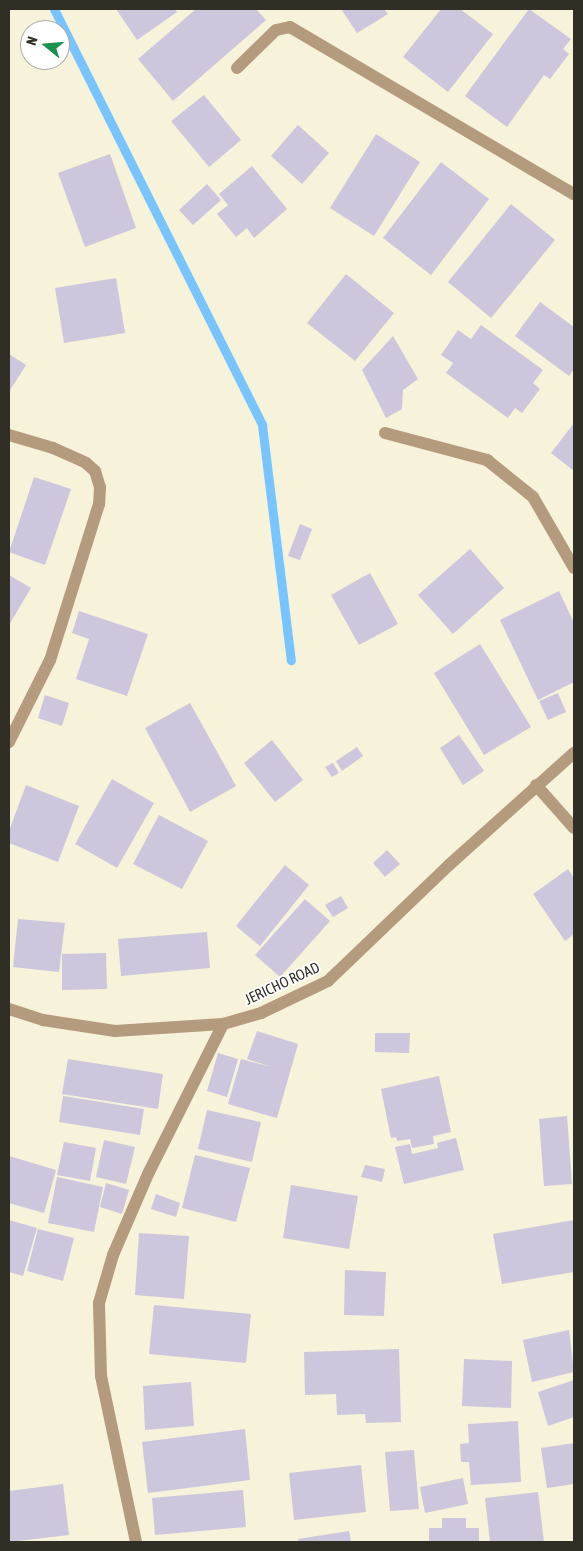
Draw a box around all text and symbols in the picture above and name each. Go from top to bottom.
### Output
north arrow [20,20,70,70]
text: N [23,35,40,47]
street label: JERICHO ROAD [242,958,322,1008]

